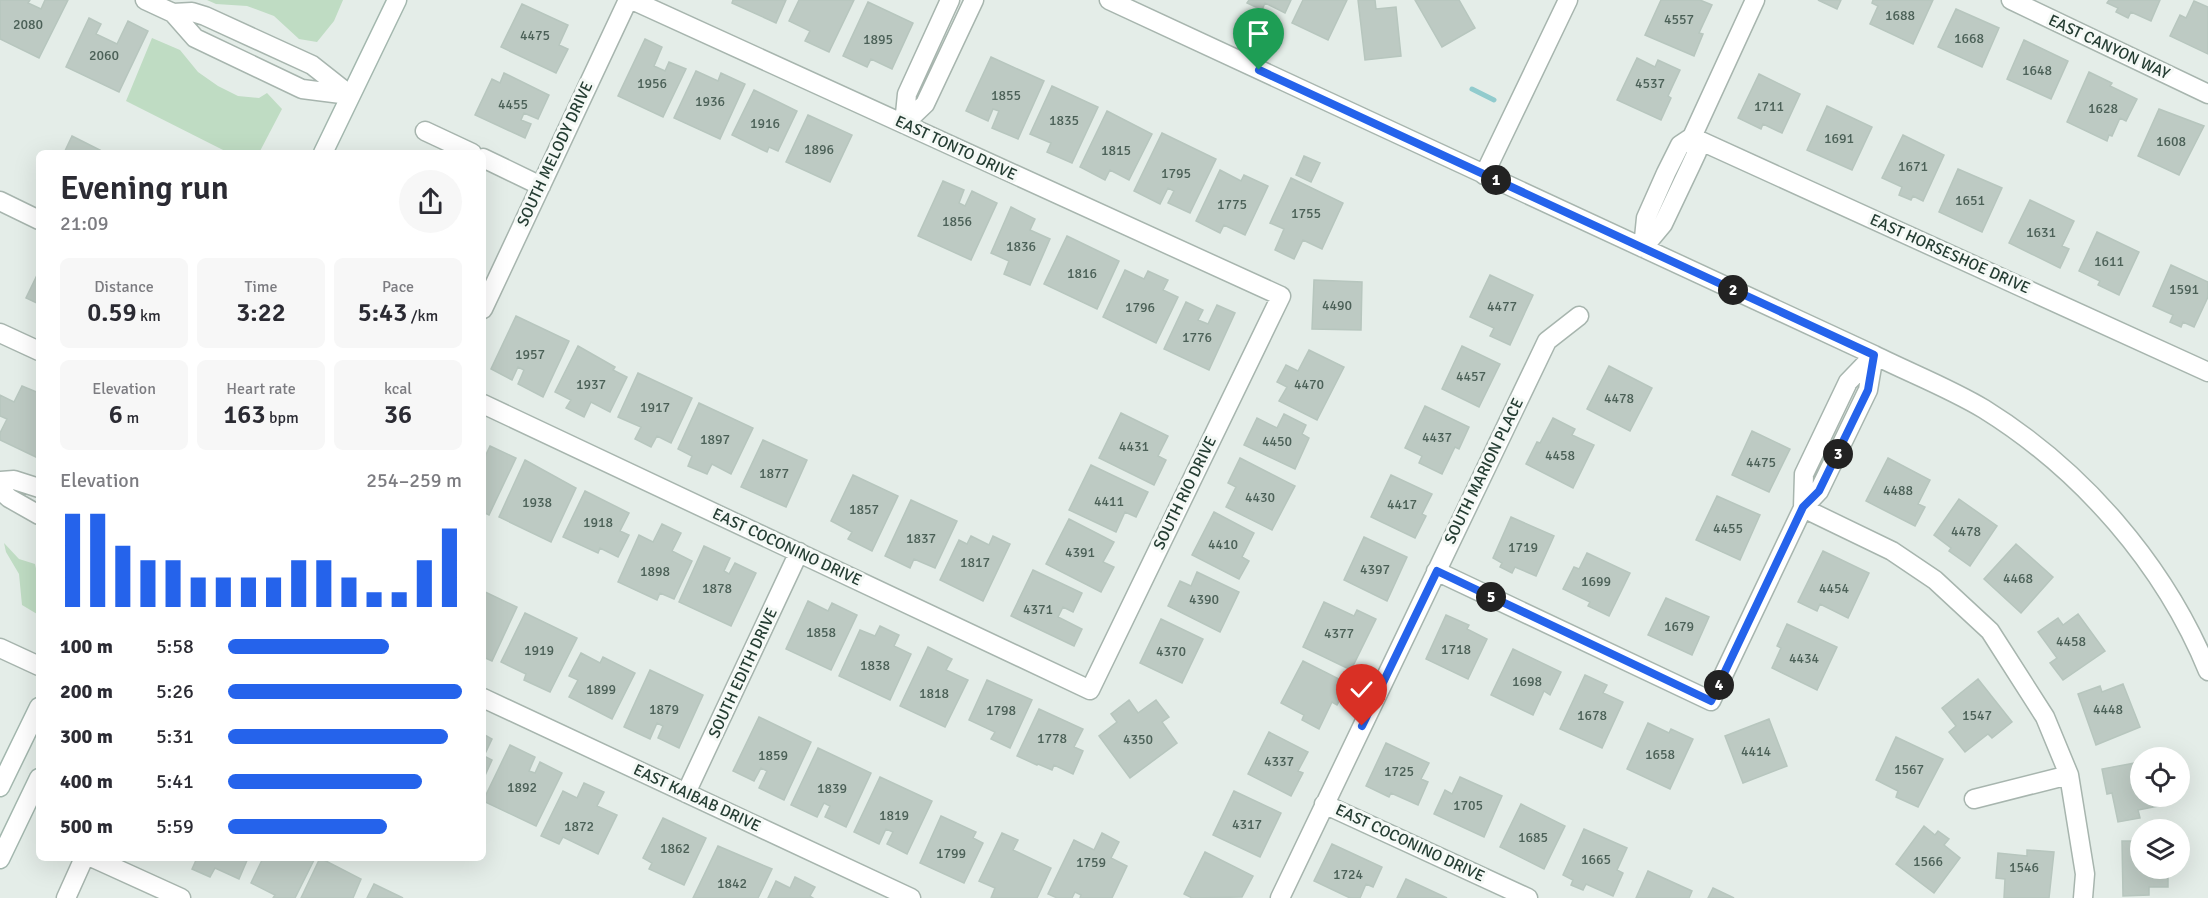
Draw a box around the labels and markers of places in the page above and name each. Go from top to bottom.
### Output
pin [1233,8,1284,70]
pin: 1 [1481,165,1511,195]
pin: 2 [1718,275,1748,305]
pin: 3 [1823,439,1853,469]
pin: 5 [1476,582,1506,612]
pin [1336,664,1387,726]
pin: 4 [1704,670,1734,700]

